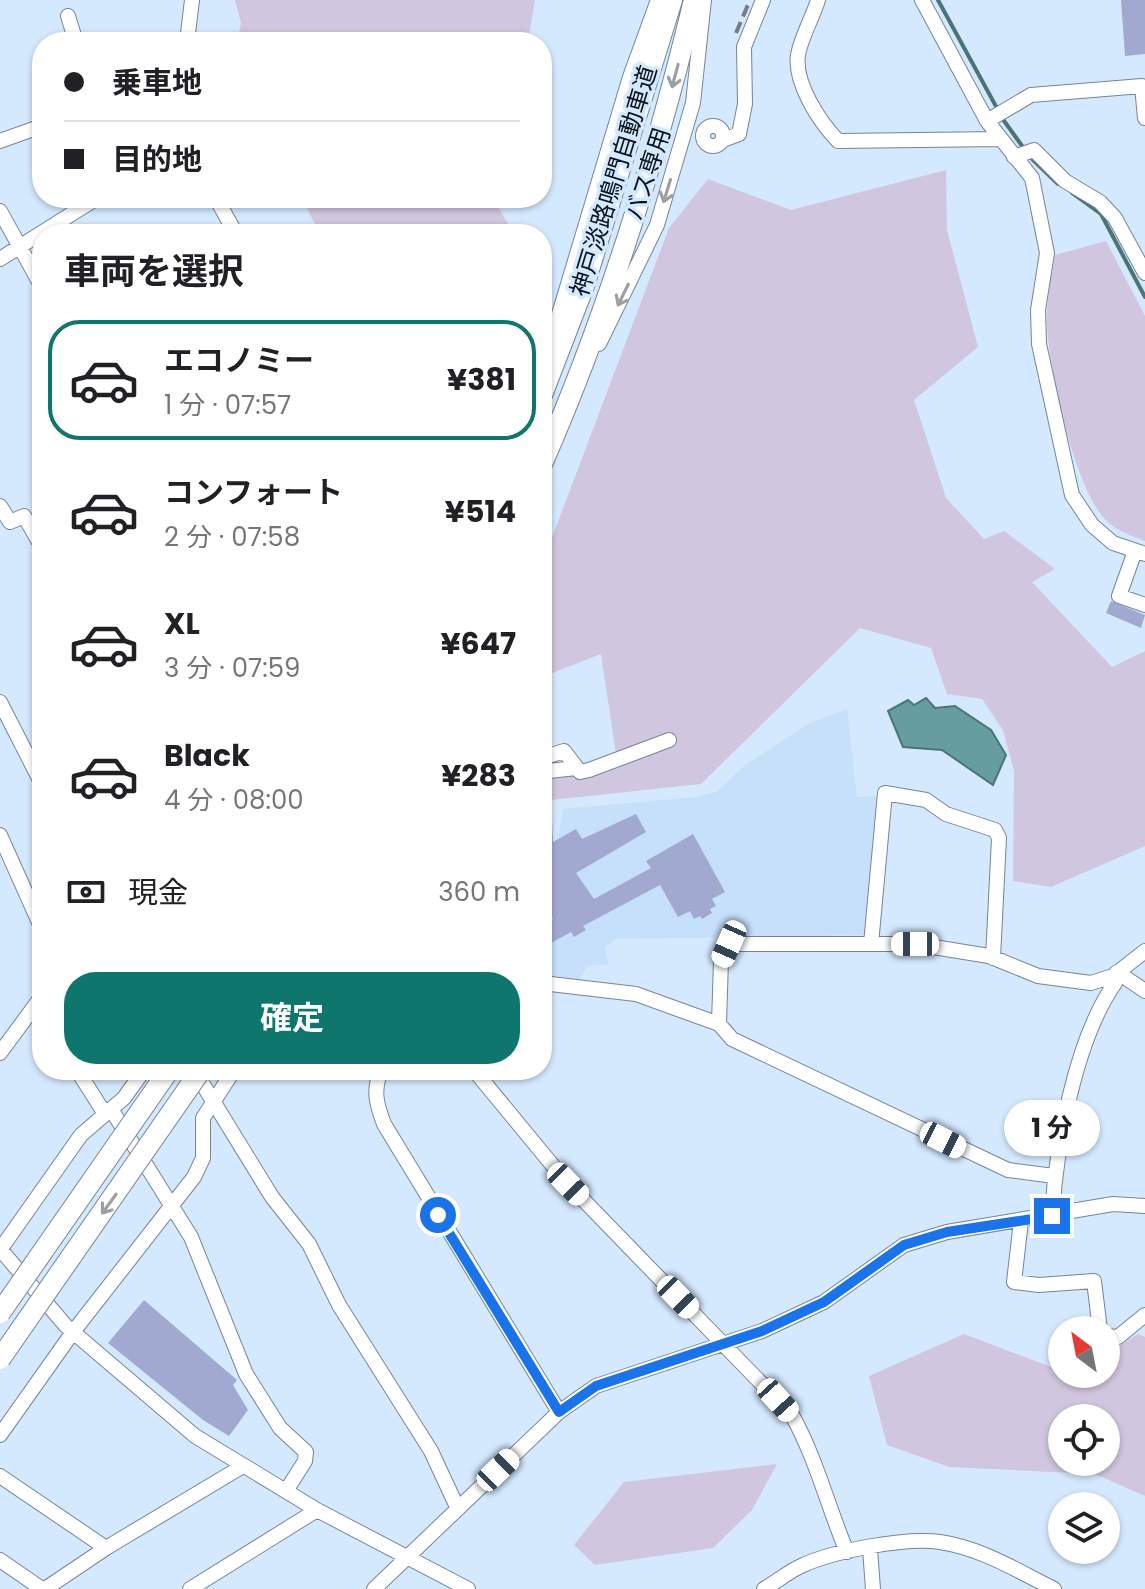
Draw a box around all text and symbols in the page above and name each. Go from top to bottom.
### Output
text: 乗車地 [112,61,202,104]
street label: 神戸淡路鳴門自動車道 [563,61,664,300]
one-way arrow [666,62,681,88]
street label: バス専用 [617,123,678,225]
text: 目的地 [112,138,202,181]
one-way arrow [659,178,673,203]
text: 車両を選択 [64,246,244,297]
one-way arrow [615,283,630,307]
text: エコノミー [164,339,314,382]
icon: car [68,344,140,416]
text: ¥381 [447,358,516,401]
text: 1 分 · 07:57 [164,387,291,423]
text: コンフォート [164,471,343,514]
icon: car [68,476,140,548]
text: ¥514 [445,490,516,533]
text: 2 分 · 07:58 [164,519,300,555]
text: XL [164,602,200,645]
icon: car [68,608,140,680]
text: ¥647 [440,622,516,665]
text: 3 分 · 07:59 [164,650,300,686]
text: Black [164,734,250,777]
icon: car [68,740,140,812]
text: ¥283 [441,754,516,797]
text: 4 分 · 08:00 [164,782,304,818]
icon: cash [64,870,108,914]
text: 現金 [128,871,188,914]
text: 360 m [438,874,520,910]
car [708,917,750,971]
car [891,932,939,956]
button: 確定 [64,972,520,1064]
callout: 1 分 [1004,1100,1100,1156]
text: 1 分 [1031,1110,1073,1146]
car [916,1118,970,1162]
car [543,1158,593,1210]
one-way arrow [101,1192,117,1214]
route start [420,1197,456,1233]
route end [1034,1198,1070,1234]
car [653,1271,703,1323]
north arrow [1048,1316,1120,1388]
map controls [1048,1316,1120,1564]
car [753,1374,803,1426]
button: locate [1048,1404,1120,1476]
car [472,1445,524,1495]
button: layers [1048,1492,1120,1564]

